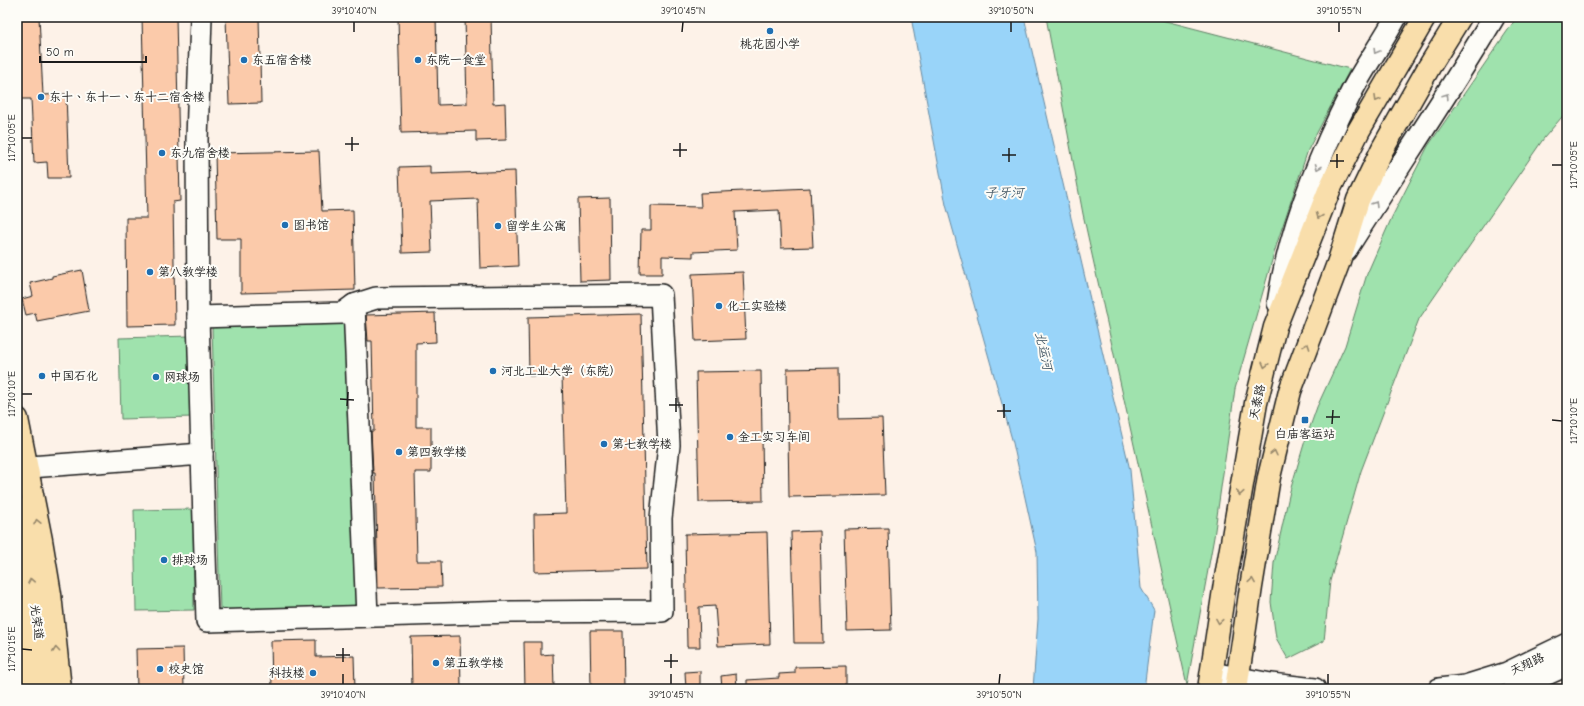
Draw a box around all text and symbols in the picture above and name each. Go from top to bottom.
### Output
text: 39°10'40"N [331,5,377,17]
text: 39°10'45"N [661,5,705,17]
text: 39°10'50"N [988,5,1034,17]
text: 39°10'55"N [1316,5,1362,17]
marker: 桃花园小学 [765,26,775,36]
place label: 桃花园小学 [740,37,800,51]
scale bar [40,38,146,64]
text: 50 m [46,45,74,59]
one-way arrow [1374,47,1381,54]
place label: 东五宿舍楼 [252,53,312,67]
place label: 东院一食堂 [426,53,486,67]
marker: 东五宿舍楼 [239,55,249,65]
marker: 东院一食堂 [413,55,423,65]
place label: 东十、东十一、东十二宿舍楼 [49,90,205,104]
marker: 东十、东十一、东十二宿舍楼 [36,92,46,102]
one-way arrow [1441,93,1448,100]
one-way arrow [1374,95,1381,102]
text: 117°10'05"E [6,114,18,162]
text: 117°10'05"E [1568,141,1580,189]
place label: 东九宿舍楼 [170,146,230,160]
marker: 东九宿舍楼 [157,148,167,158]
one-way arrow [1315,163,1323,170]
water label: 子牙河 [984,185,1025,200]
one-way arrow [1370,201,1378,208]
one-way arrow [1316,213,1324,220]
place label: 图书馆 [293,218,329,232]
place label: 留学生公寓 [506,219,566,233]
marker: 图书馆 [280,220,290,230]
marker: 留学生公寓 [493,221,503,231]
place label: 第八教学楼 [158,265,218,279]
marker: 第八教学楼 [145,267,155,277]
place label: 化工实验楼 [727,299,787,313]
marker: 化工实验楼 [714,301,724,311]
water label: 北运河 [1032,330,1056,374]
one-way arrow [1302,342,1310,349]
one-way arrow [1262,362,1270,368]
place label: 河北工业大学（东院） [501,364,621,378]
marker: 河北工业大学（东院） [488,366,498,376]
place label: 中国石化 [50,369,98,383]
place label: 网球场 [164,370,200,384]
text: 117°10'10"E [6,371,18,417]
marker: 中国石化 [37,371,47,381]
marker: 网球场 [151,372,161,382]
street label: 天泰路 [1246,383,1268,421]
text: 117°10'10"E [1568,398,1580,444]
marker: 白庙客运站 [1300,415,1310,425]
place label: 白庙客运站 [1275,427,1335,441]
place label: 金工实习车间 [738,430,810,444]
marker: 金工实习车间 [725,432,735,442]
place label: 第七教学楼 [612,437,672,451]
marker: 第七教学楼 [599,439,609,449]
place label: 第四教学楼 [407,445,467,459]
marker: 第四教学楼 [394,447,404,457]
one-way arrow [1270,450,1278,456]
one-way arrow [1236,489,1245,496]
one-way arrow [34,518,42,525]
place label: 排球场 [172,553,208,567]
marker: 排球场 [159,555,169,565]
one-way arrow [27,578,35,584]
one-way arrow [1247,578,1256,584]
street label: 光荣道 [28,603,46,641]
one-way arrow [1216,618,1224,624]
text: 117°10'15"E [6,626,18,672]
one-way arrow [52,647,61,653]
street label: 天翔路 [1508,650,1546,678]
place label: 第五教学楼 [444,656,504,670]
marker: 第五教学楼 [431,658,441,668]
place label: 校史馆 [168,662,204,676]
marker: 校史馆 [155,664,165,674]
place label: 科技楼 [269,666,305,680]
marker: 科技楼 [308,668,318,678]
text: 39°10'40"N [320,689,366,701]
text: 39°10'45"N [649,689,693,701]
text: 39°10'50"N [976,689,1022,701]
text: 39°10'55"N [1305,689,1351,701]

